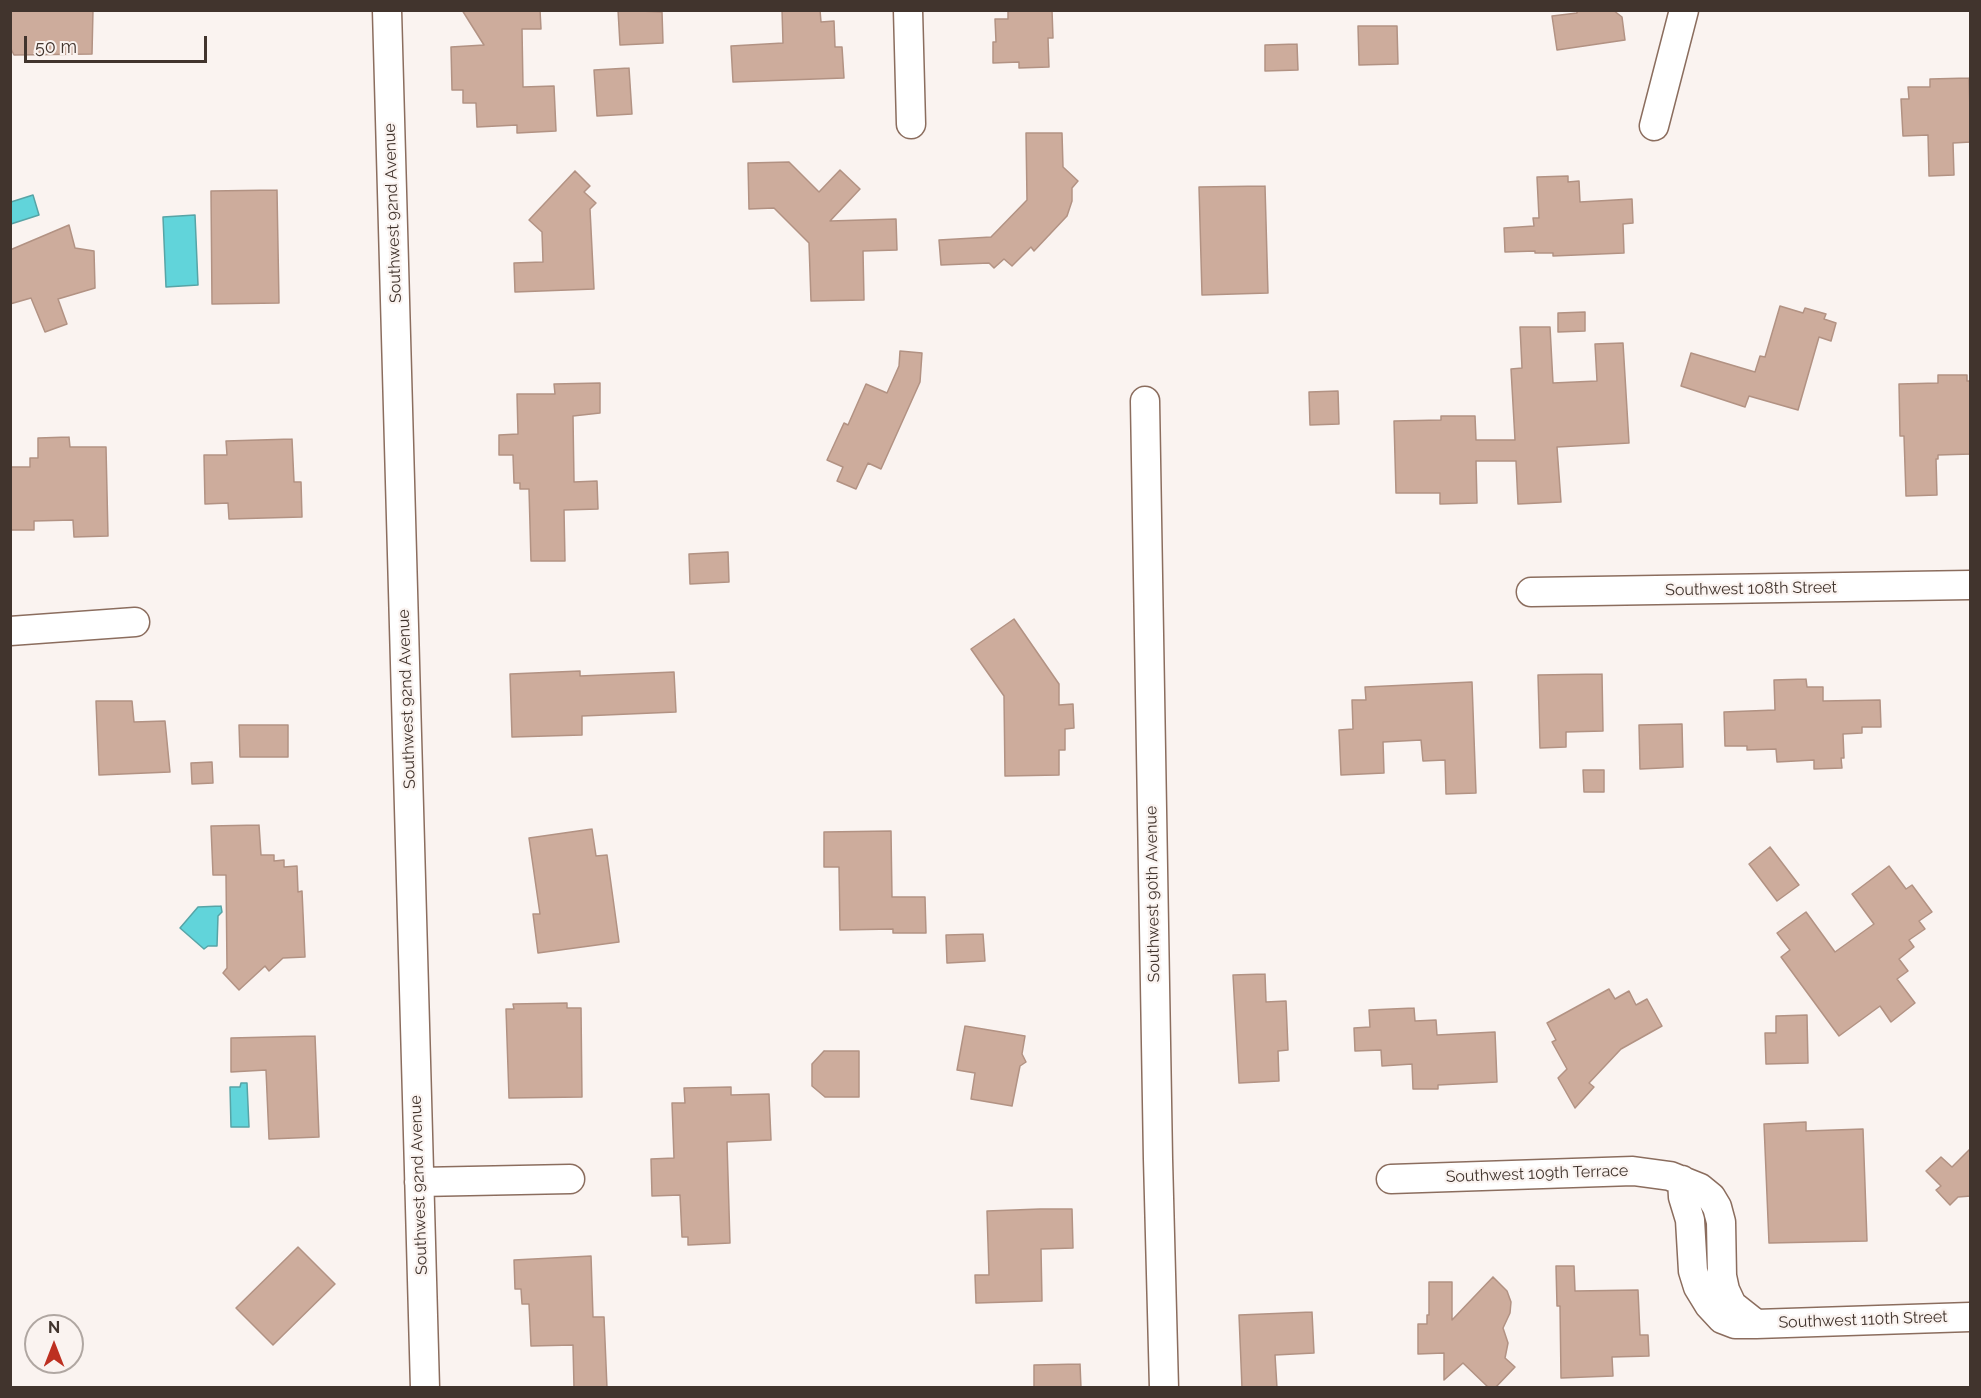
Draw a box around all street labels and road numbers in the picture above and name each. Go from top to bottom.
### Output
street label: Southwest 92nd Avenue [380,123,406,303]
street label: Southwest 108th Street [1665,578,1837,600]
street label: Southwest 92nd Avenue [394,609,420,789]
street label: Southwest 90th Avenue [1142,806,1164,982]
street label: Southwest 92nd Avenue [406,1095,432,1275]
street label: Southwest 109th Terrace [1445,1161,1629,1187]
street label: Southwest 110th Street [1778,1307,1948,1333]

